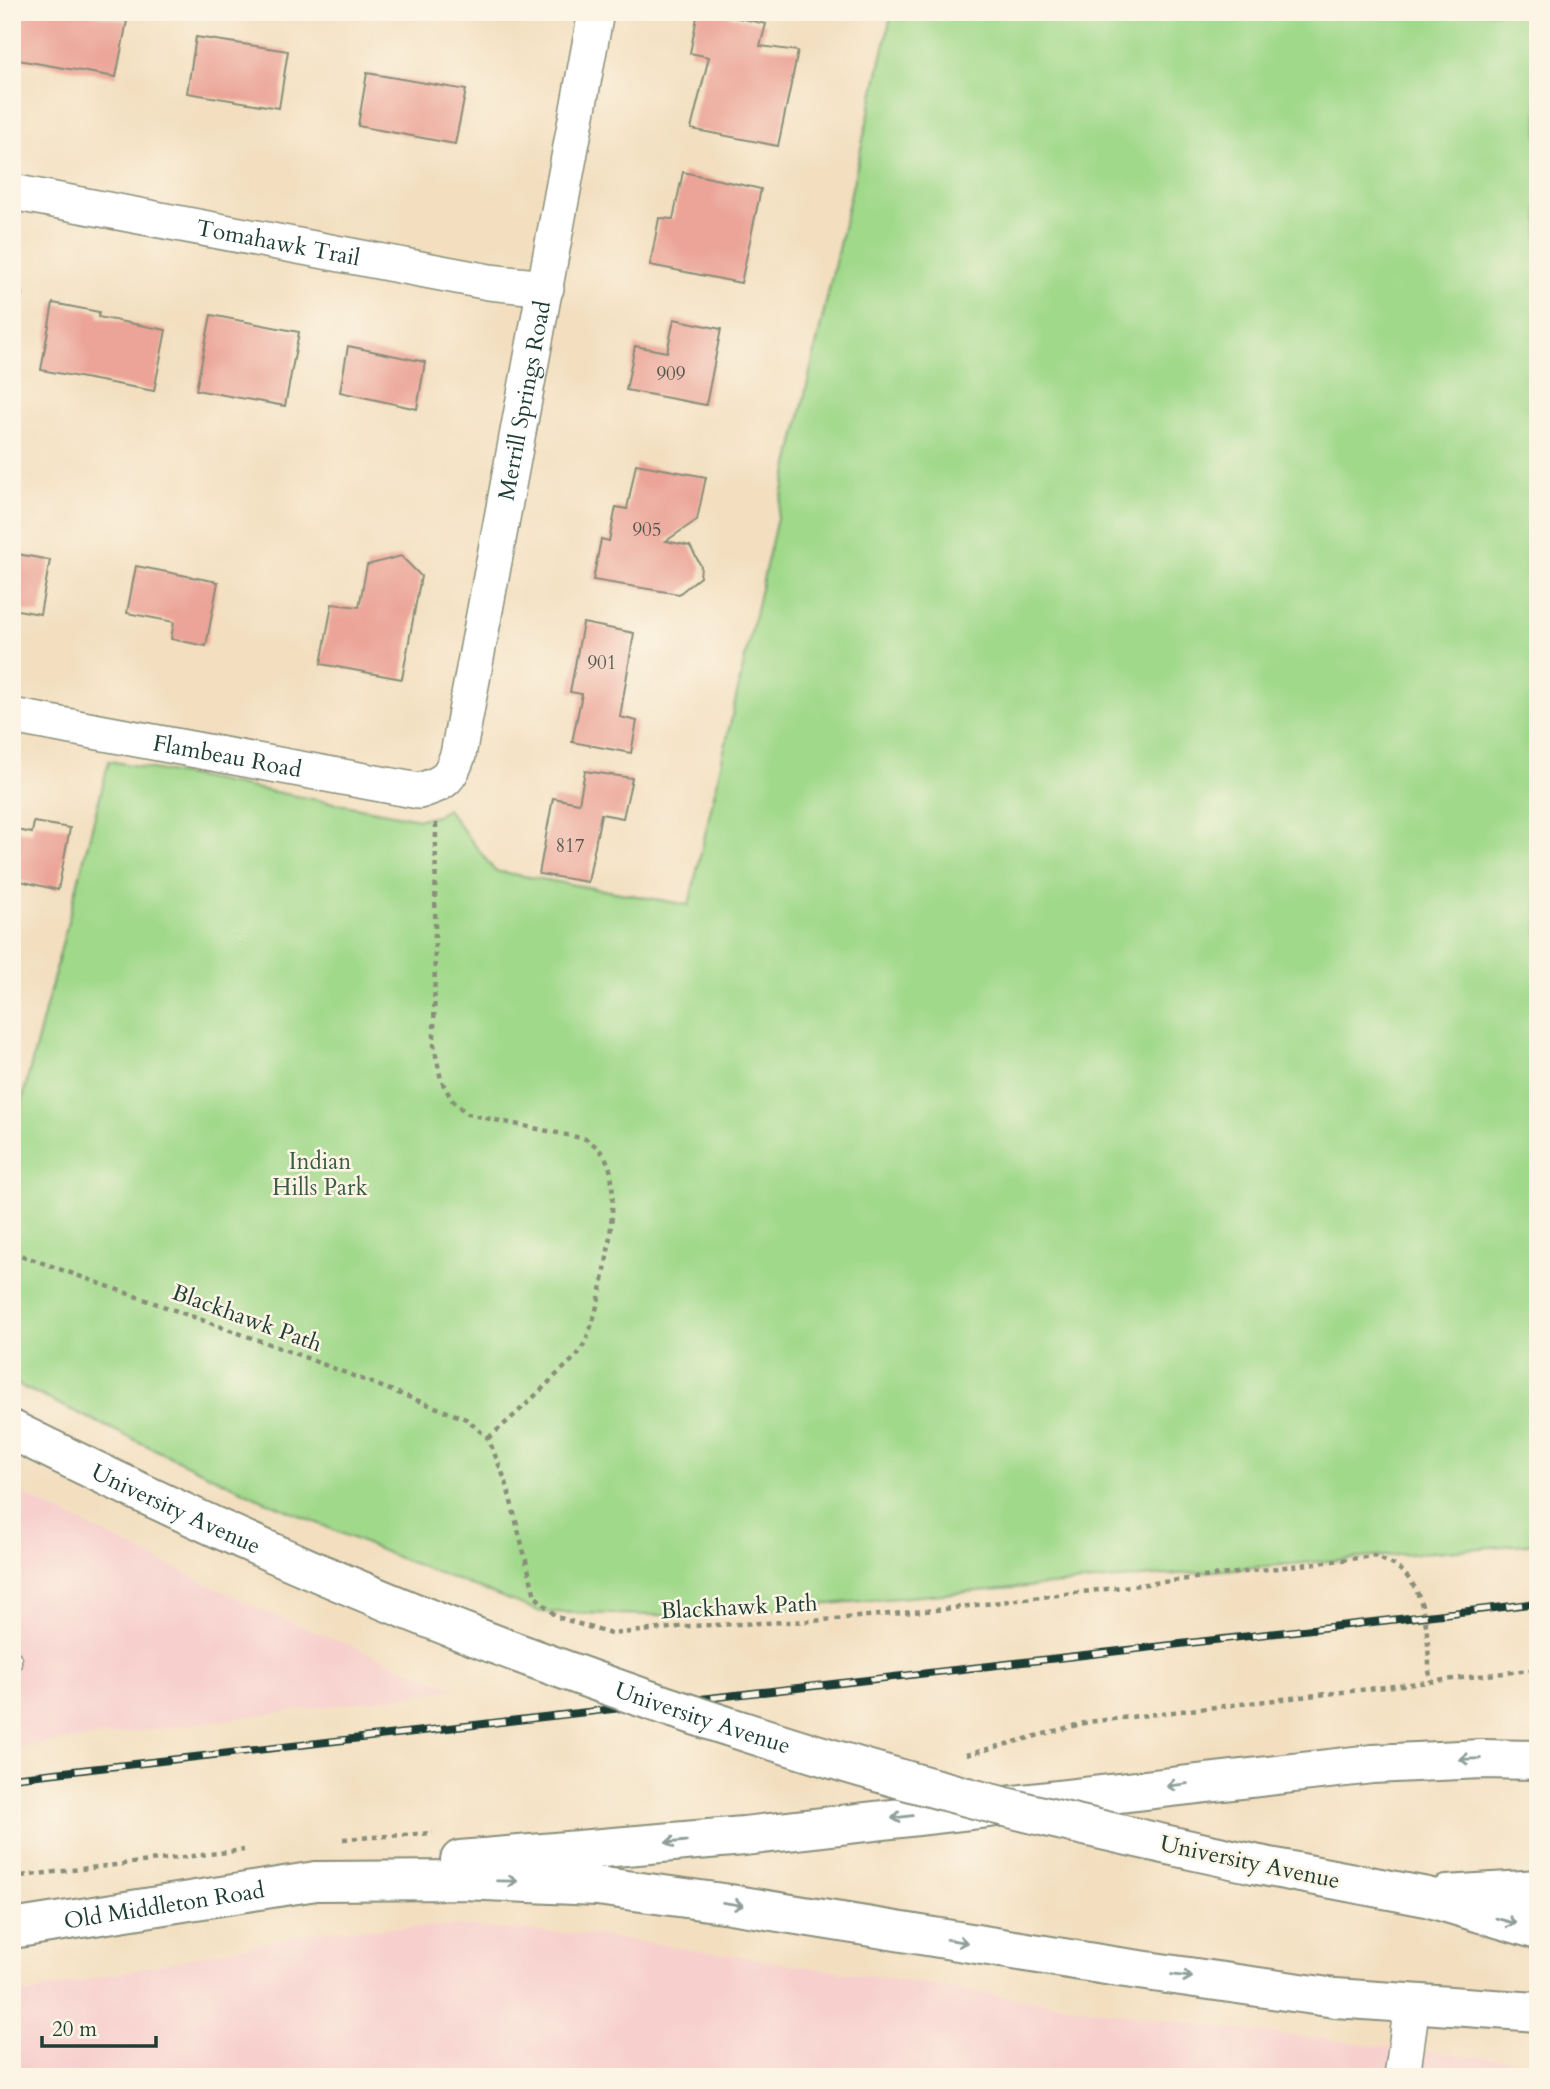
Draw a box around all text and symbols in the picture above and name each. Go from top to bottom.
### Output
street label: Tomahawk Trail [194,212,363,273]
street label: Merrill Springs Road [490,297,558,503]
house number: 909 [656,361,686,387]
house number: 905 [632,517,662,543]
house number: 901 [587,650,617,676]
street label: Flambeau Road [151,727,305,785]
house number: 817 [555,833,585,859]
park label: Indian Hills Park [272,1146,368,1203]
street label: Blackhawk Path [168,1277,326,1360]
street label: University Avenue [86,1456,266,1561]
street label: Blackhawk Path [660,1587,819,1627]
street label: University Avenue [611,1674,794,1761]
one-way arrow [1458,1753,1481,1766]
one-way arrow [1166,1778,1189,1791]
one-way arrow [892,1811,914,1824]
street label: University Avenue [1157,1828,1343,1896]
one-way arrow [666,1836,688,1849]
street label: Old Middleton Road [62,1874,267,1936]
one-way arrow [495,1875,518,1888]
one-way arrow [721,1898,744,1911]
one-way arrow [1494,1915,1517,1928]
one-way arrow [945,1935,968,1948]
one-way arrow [1170,1970,1193,1983]
scale bar [42,2005,156,2049]
text: 20 m [52,2015,97,2044]

